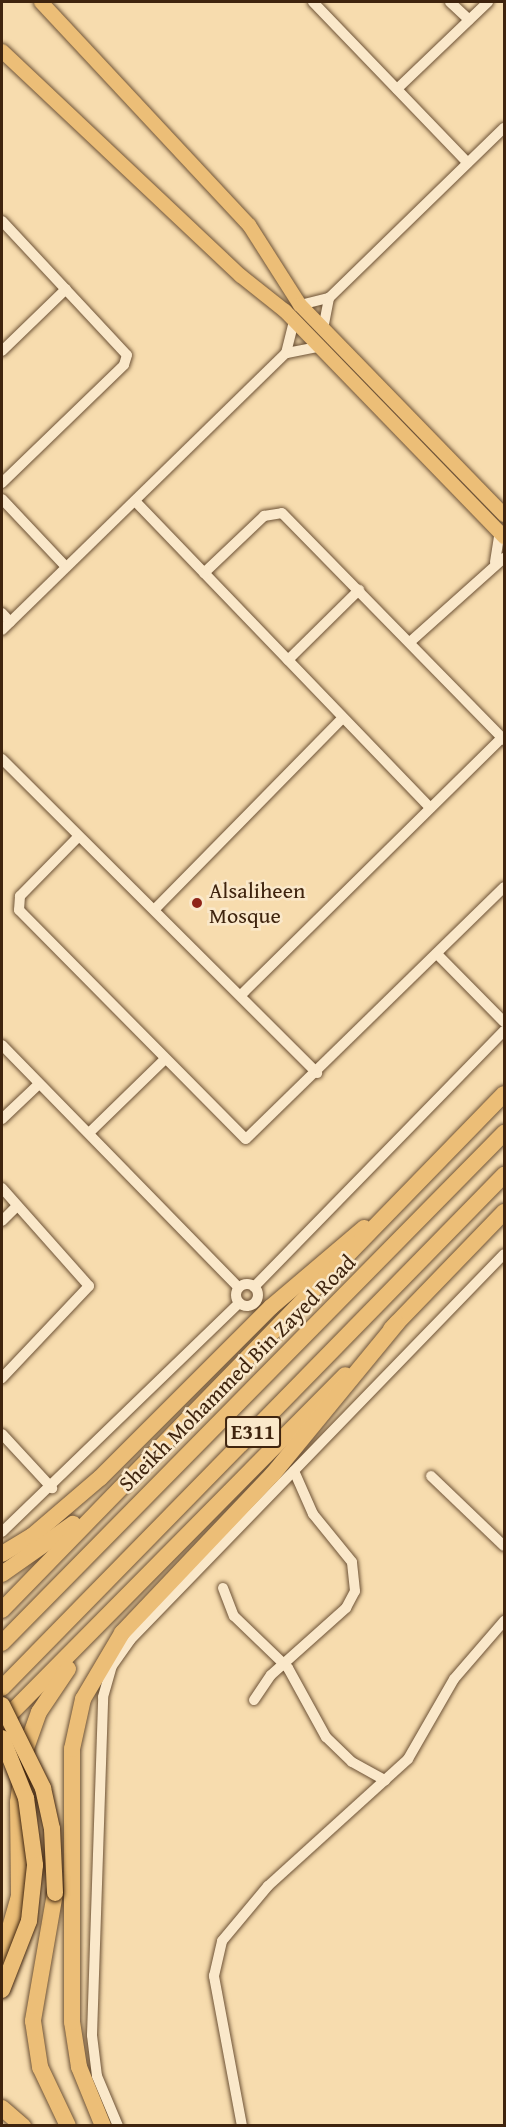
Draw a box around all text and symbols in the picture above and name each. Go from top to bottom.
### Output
place label: Alsaliheen Mosque [209,877,305,928]
marker: Alsaliheen Mosque [190,896,204,910]
street label: Sheikh Mohammed Bin Zayed Road [113,1249,361,1497]
road number: E311 [224,1414,282,1450]

